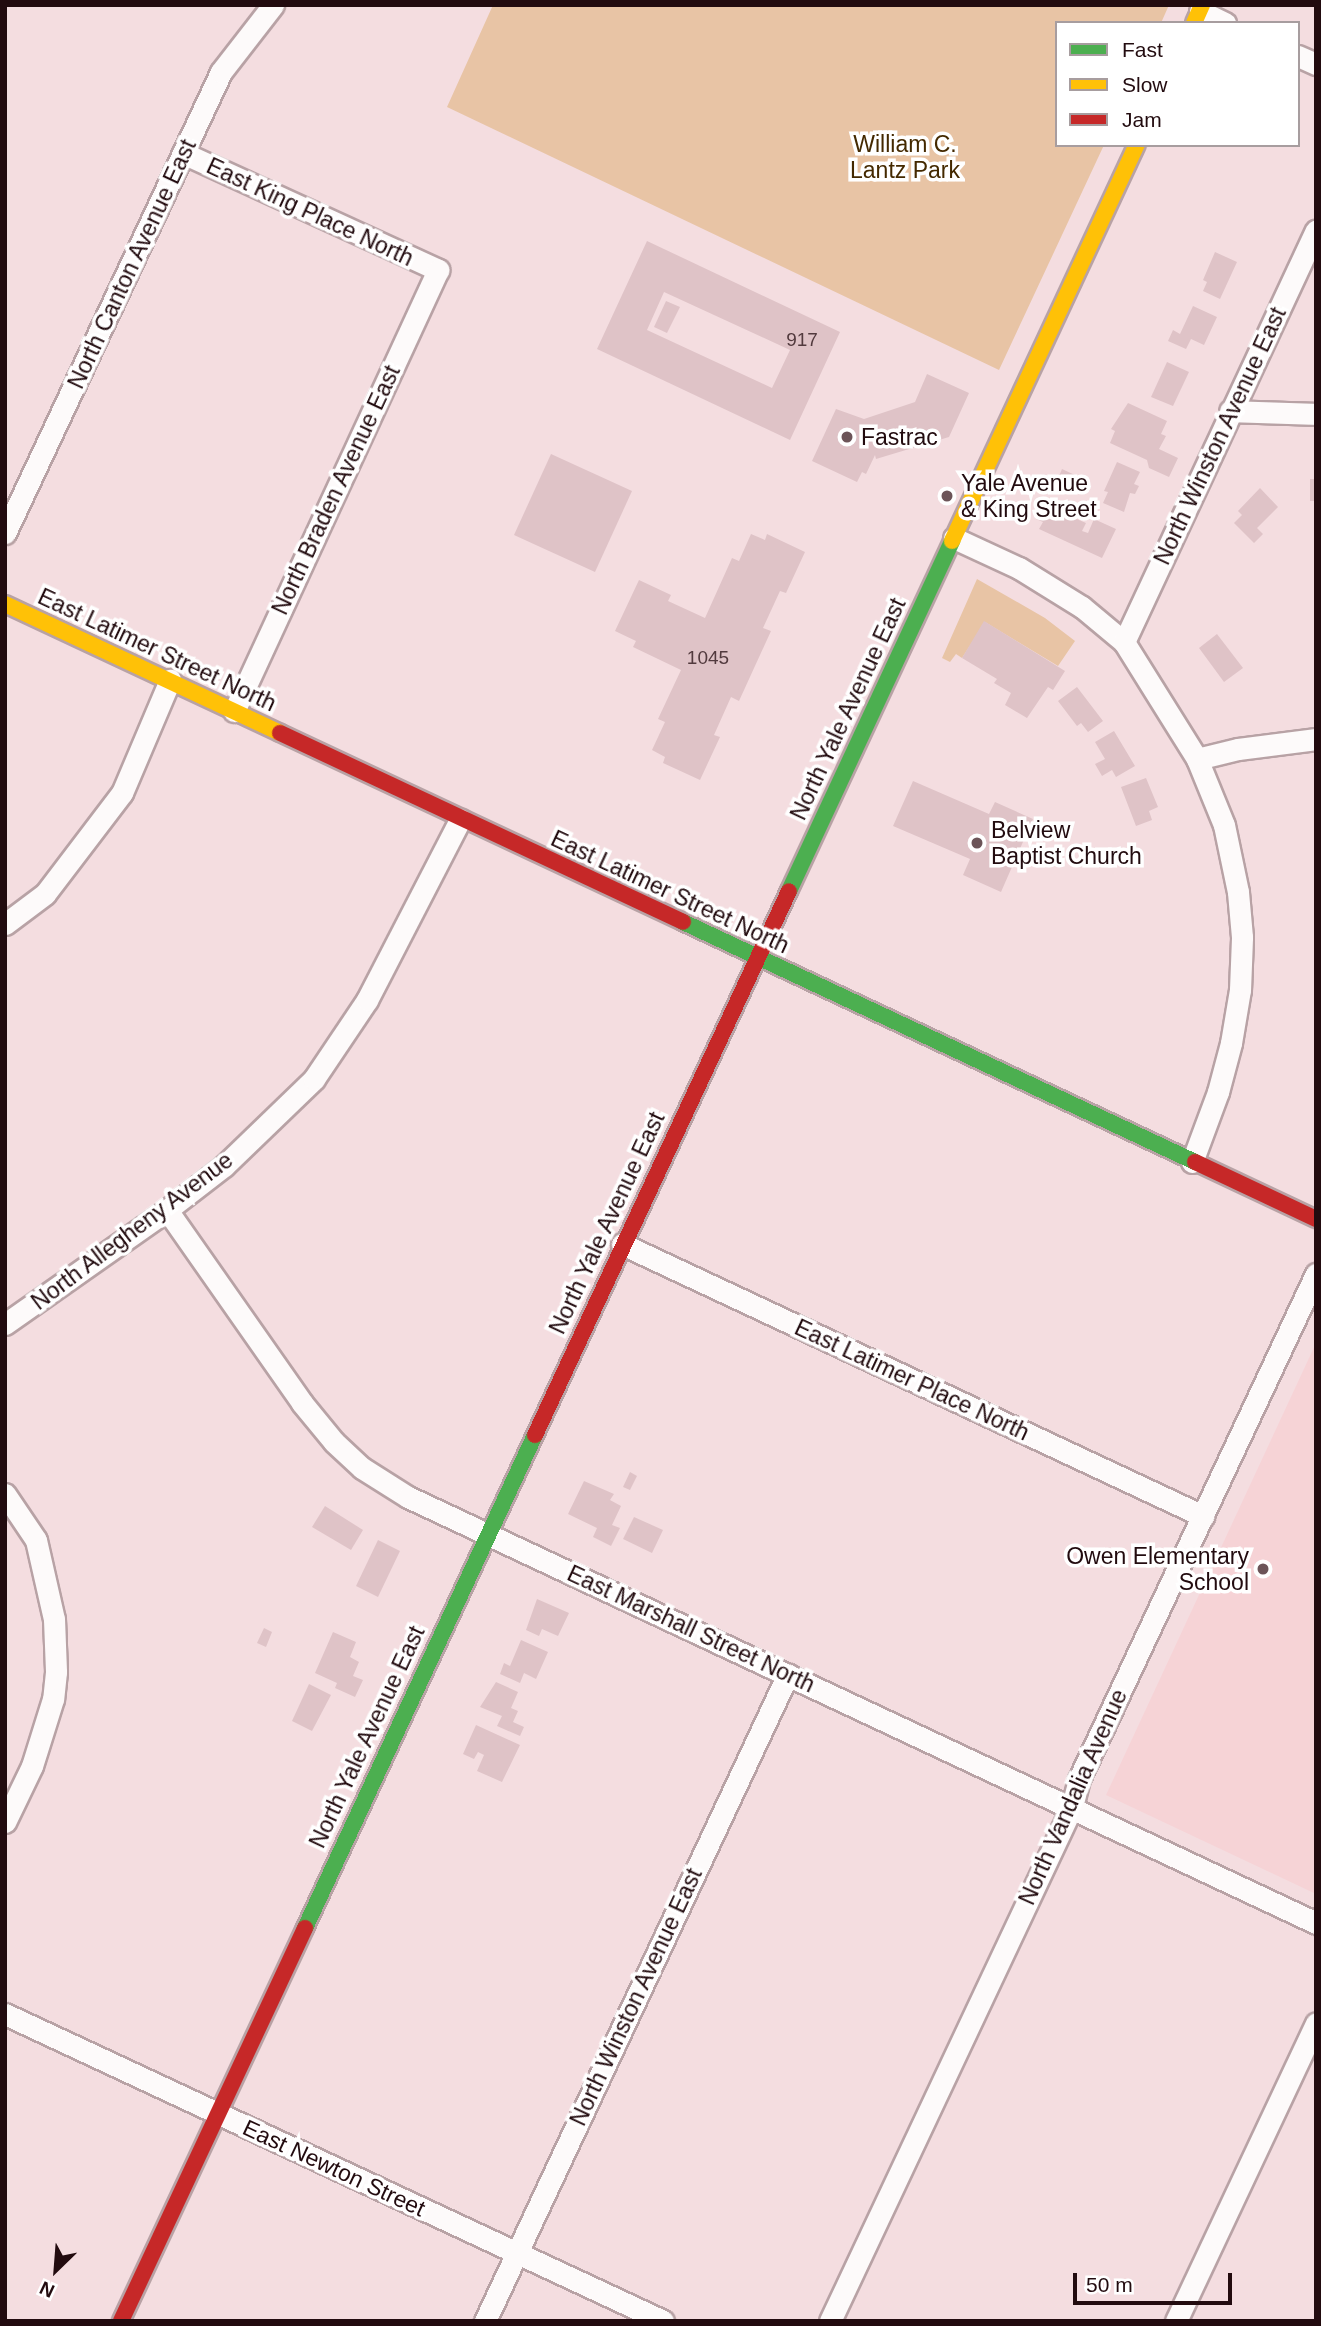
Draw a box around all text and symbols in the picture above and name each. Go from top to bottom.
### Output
legend [1055,21,1300,147]
text: Fast [1122,38,1163,61]
text: Slow [1122,73,1168,96]
text: Jam [1122,108,1162,131]
park label: William C. Lantz Park [850,130,960,184]
street label: North Canton Avenue East [62,134,202,394]
street label: East King Place North [202,152,418,272]
street label: North Winston Avenue East [1148,302,1292,570]
house number: 917 [786,329,818,351]
street label: North Braden Avenue East [266,360,406,620]
place label: Fastrac [861,423,938,451]
marker: Fastrac [839,429,855,445]
place label: Yale Avenue & King Street [961,469,1097,523]
marker: Yale Avenue & King Street [939,488,955,504]
street label: East Latimer Street North [34,583,280,717]
street label: North Yale Avenue East [784,593,912,825]
house number: 1045 [687,647,729,669]
place label: Belview Baptist Church [991,816,1142,870]
street label: East Latimer Street North [547,825,793,959]
marker: Belview Baptist Church [969,835,985,851]
street label: North Yale Avenue East [543,1107,671,1339]
street label: North Allegheny Avenue [25,1145,239,1317]
street label: East Latimer Place North [790,1313,1034,1447]
place label: Owen Elementary School [1066,1542,1249,1596]
street label: East Marshall Street North [563,1560,819,1698]
marker: Owen Elementary School [1255,1561,1271,1577]
street label: North Yale Avenue East [303,1621,431,1853]
street label: North Vandalia Avenue [1013,1684,1133,1910]
street label: North Winston Avenue East [564,1863,708,2131]
street label: East Newton Street [238,2114,430,2222]
north arrow [21,2235,91,2305]
scale bar [1076,2260,1235,2304]
text: 50 m [1086,2273,1133,2296]
text: N [36,2277,58,2302]

